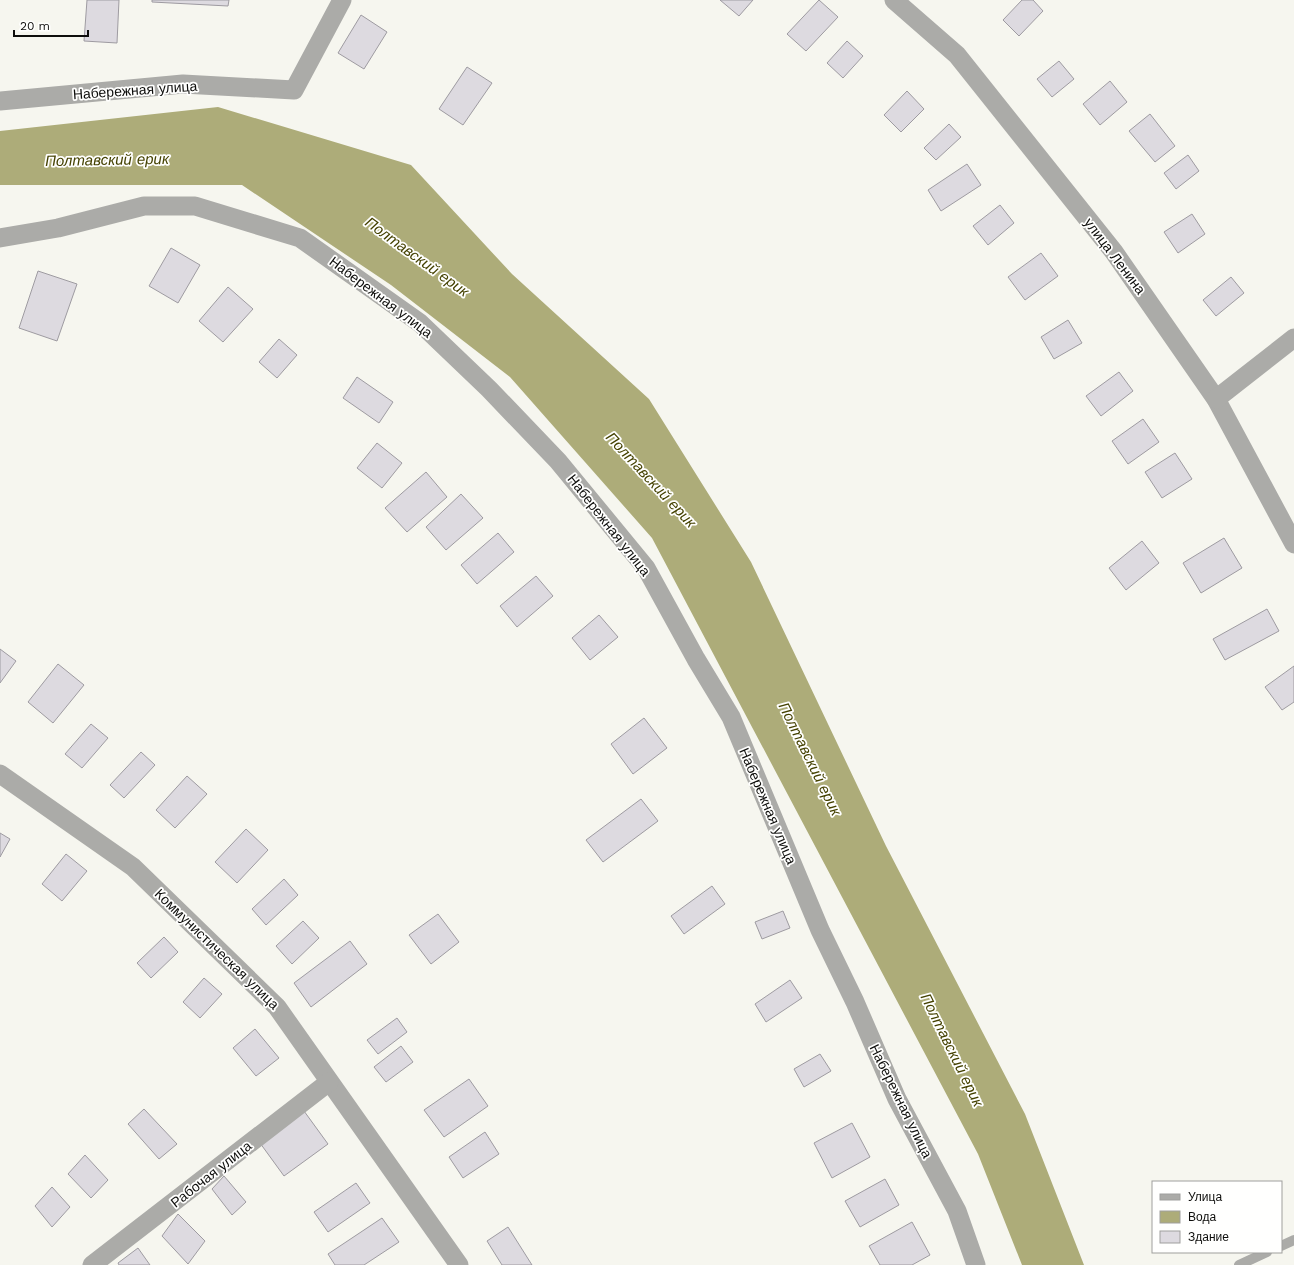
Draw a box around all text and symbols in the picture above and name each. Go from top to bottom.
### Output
scale bar [14,12,88,38]
text: 20 m [20,19,50,33]
street label: Набережная улица [72,78,198,102]
water label: Полтавский ерик [45,150,170,170]
water label: Полтавский ерик [362,213,473,301]
street label: улица Ленина [1081,215,1149,297]
street label: Набережная улица [326,253,436,341]
water label: Полтавский ерик [602,429,700,532]
street label: Набережная улица [564,471,654,579]
water label: Полтавский ерик [775,699,846,819]
street label: Набережная улица [736,745,800,867]
street label: Коммунистическая улица [152,885,283,1013]
water label: Полтавский ерик [917,990,988,1110]
street label: Набережная улица [866,1041,936,1161]
street label: Рабочая улица [167,1137,255,1210]
legend [1152,1181,1282,1253]
text: Улица [1188,1190,1222,1204]
text: Вода [1188,1210,1216,1224]
text: Здание [1188,1230,1229,1244]

